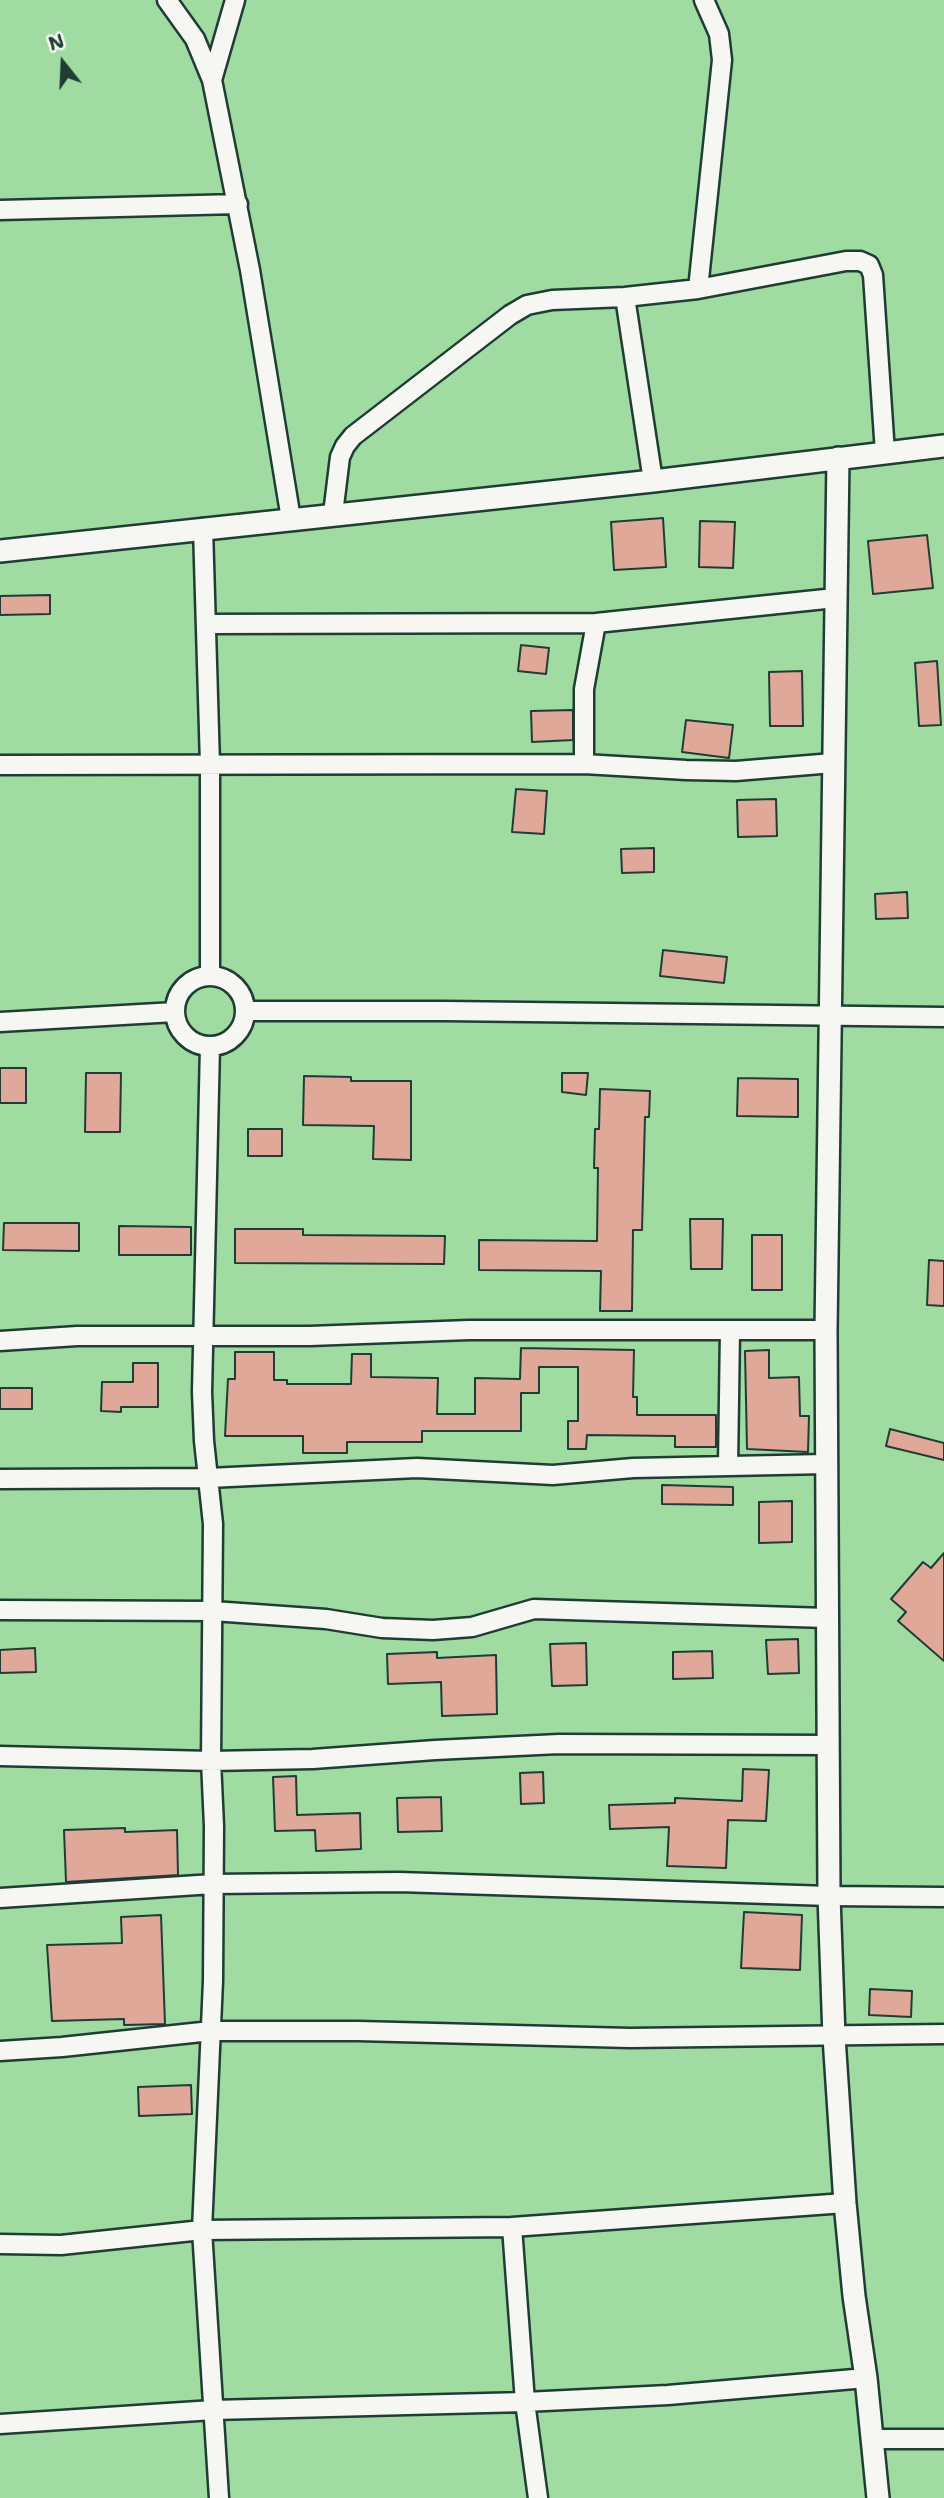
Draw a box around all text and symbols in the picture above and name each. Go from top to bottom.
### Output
north arrow [28,28,98,98]
text: N [45,28,67,57]

